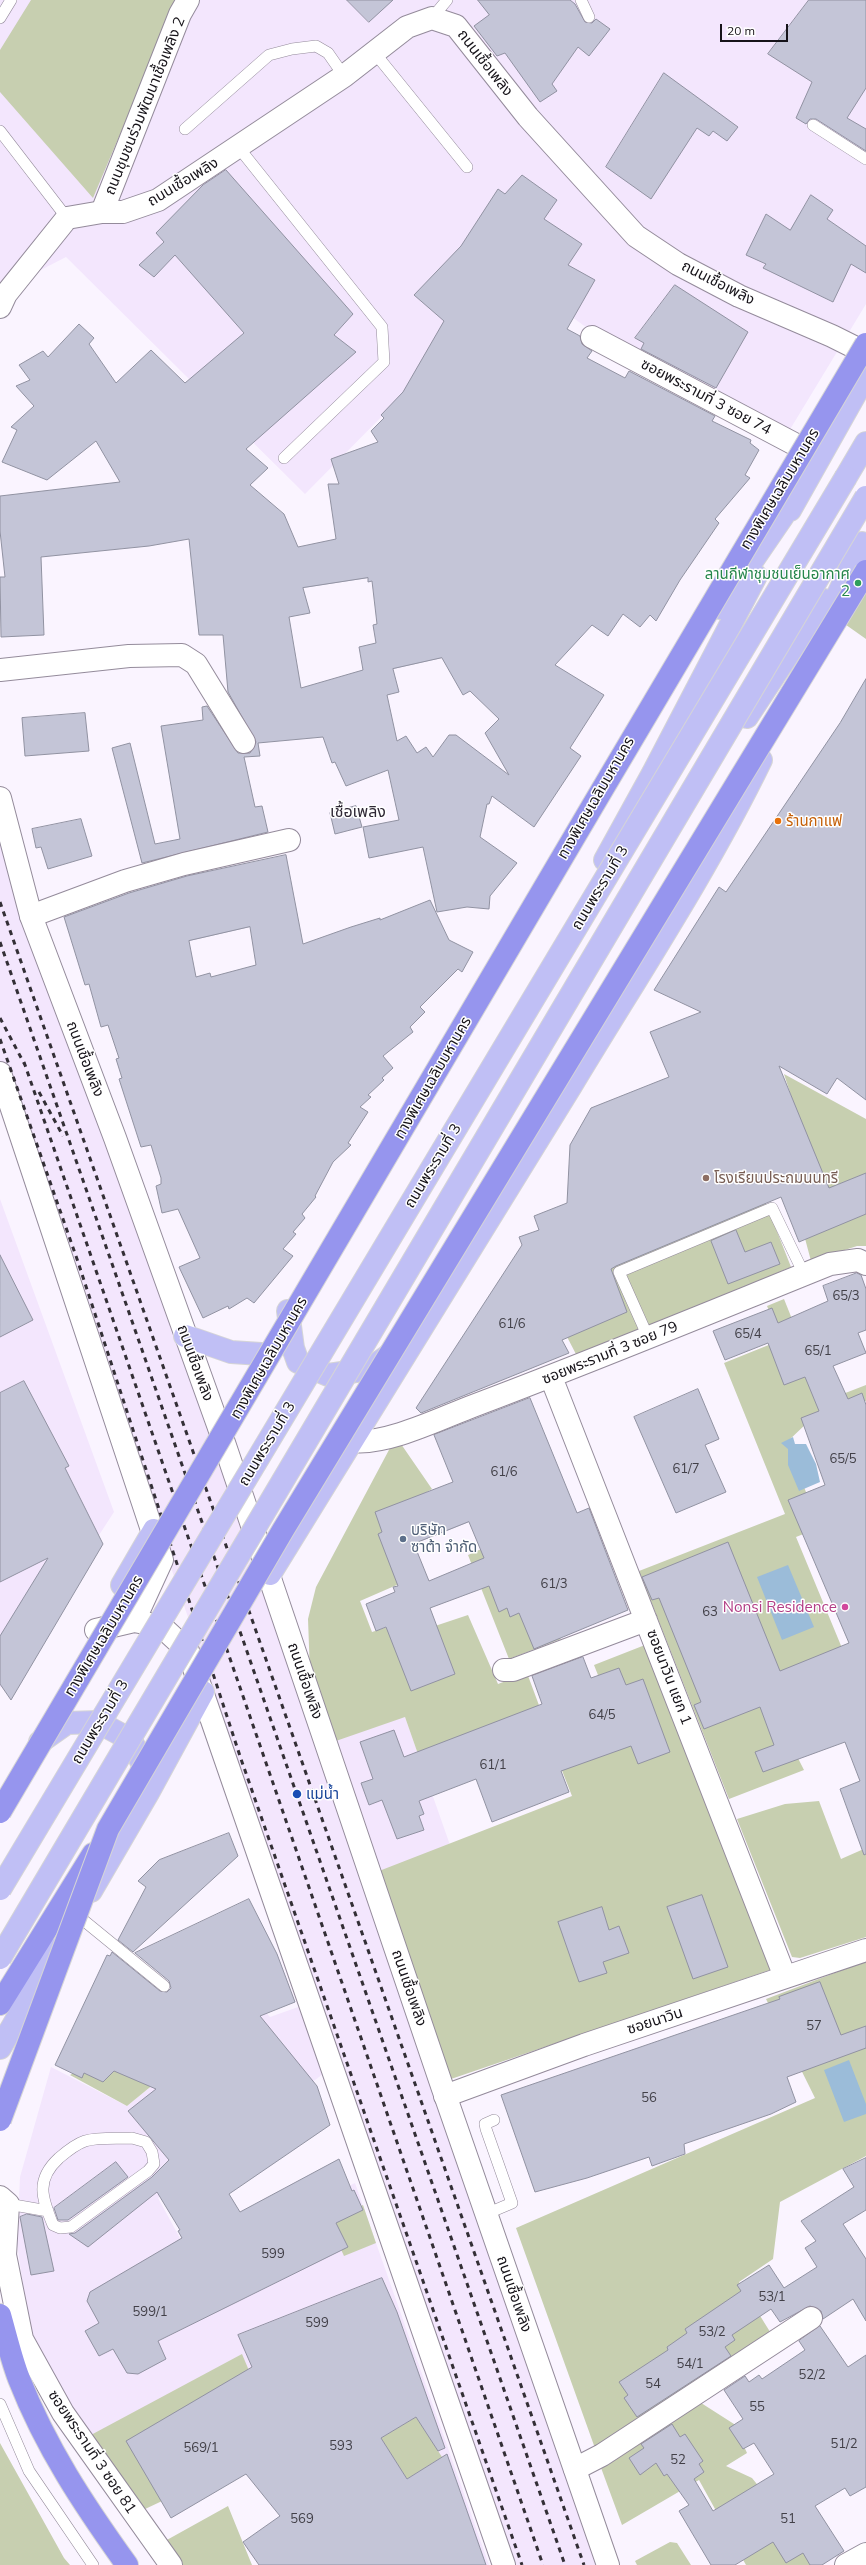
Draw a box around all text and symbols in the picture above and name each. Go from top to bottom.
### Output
street label: ถนนชุมชนร่วมพัฒนาเชื้อเพลิง 2 [101,14,189,198]
scale bar [722,16,790,42]
text: 20 m [727,23,755,38]
street label: ถนนเชื้อเพลิง [453,26,517,100]
street label: ถนนเชื้อเพลิง [144,154,222,210]
street label: ถนนเชื้อเพลิง [678,257,758,309]
street label: ซอยพระรามที่ 3 ซอย 74 [638,355,774,439]
street label: ทางพิเศษเฉลิมมหานคร [737,425,823,553]
place label: ลานกีฬาชุมชนเย็นอากาศ 2 [705,565,850,600]
marker: ลานกีฬาชุมชนเย็นอากาศ 2 [853,578,863,588]
street label: ทางพิเศษเฉลิมมหานคร [554,734,638,862]
district label: เชื้อเพลิง [330,802,386,822]
place label: ร้านกาแฟ [786,812,842,830]
marker: ร้านกาแฟ [773,816,783,826]
street label: ถนนพระรามที่ 3 [568,843,632,933]
street label: ทางพิเศษเฉลิมมหานคร [391,1014,475,1142]
street label: ถนนเชื้อเพลิง [62,1019,108,1099]
street label: ถนนพระรามที่ 3 [401,1121,465,1211]
place label: โรงเรียนประถมนนทรี [714,1169,838,1187]
marker: โรงเรียนประถมนนทรี [701,1173,711,1183]
house number: 65/3 [832,1288,860,1304]
street label: ทางพิเศษเฉลิมมหานคร [227,1294,311,1422]
house number: 61/6 [498,1316,526,1332]
street label: ซอยพระรามที่ 3 ซอย 79 [539,1317,681,1389]
street label: ถนนเชื้อเพลิง [173,1322,217,1404]
house number: 65/4 [734,1326,762,1342]
house number: 65/1 [804,1343,832,1359]
street label: ถนนพระรามที่ 3 [235,1399,299,1489]
house number: 65/5 [829,1451,857,1467]
house number: 61/7 [672,1461,700,1477]
house number: 61/6 [490,1464,518,1480]
place label: บริษัท ซาต้า จำกัด [411,1521,477,1556]
marker: บริษัท ซาต้า จำกัด [398,1534,408,1544]
street label: ทางพิเศษเฉลิมมหานคร [61,1572,147,1700]
house number: 61/3 [540,1576,568,1592]
place label: Nonsi Residence [723,1598,837,1616]
marker: Nonsi Residence [840,1602,850,1612]
house number: 63 [702,1604,718,1620]
street label: ซอยนาวิน แยก 1 [643,1627,695,1727]
street label: ถนนเชื้อเพลิง [284,1640,326,1722]
street label: ถนนพระรามที่ 3 [68,1677,132,1767]
house number: 64/5 [588,1707,616,1723]
house number: 61/1 [479,1757,507,1773]
place label: แม่น้ำ [306,1785,339,1803]
marker: แม่น้ำ [291,1788,303,1800]
street label: ถนนเชื้อเพลิง [388,1947,430,2029]
street label: ซอยนาวิน [625,2004,685,2038]
house number: 57 [806,2018,822,2034]
house number: 56 [641,2090,657,2106]
house number: 599 [261,2246,285,2262]
street label: ถนนเชื้อเพลิง [493,2253,535,2335]
house number: 53/1 [758,2289,786,2305]
house number: 599/1 [133,2304,167,2320]
house number: 599 [305,2315,329,2331]
house number: 53/2 [698,2324,726,2340]
house number: 54/1 [676,2356,704,2372]
house number: 52/2 [798,2367,826,2383]
house number: 54 [645,2376,661,2392]
street label: ซอยพระรามที่ 3 ซอย 81 [44,2387,140,2517]
house number: 55 [749,2399,765,2415]
house number: 51/2 [830,2436,858,2452]
house number: 593 [329,2438,353,2454]
house number: 569/1 [184,2440,218,2456]
house number: 52 [670,2452,686,2468]
house number: 569 [290,2511,314,2527]
house number: 51 [780,2511,796,2527]

